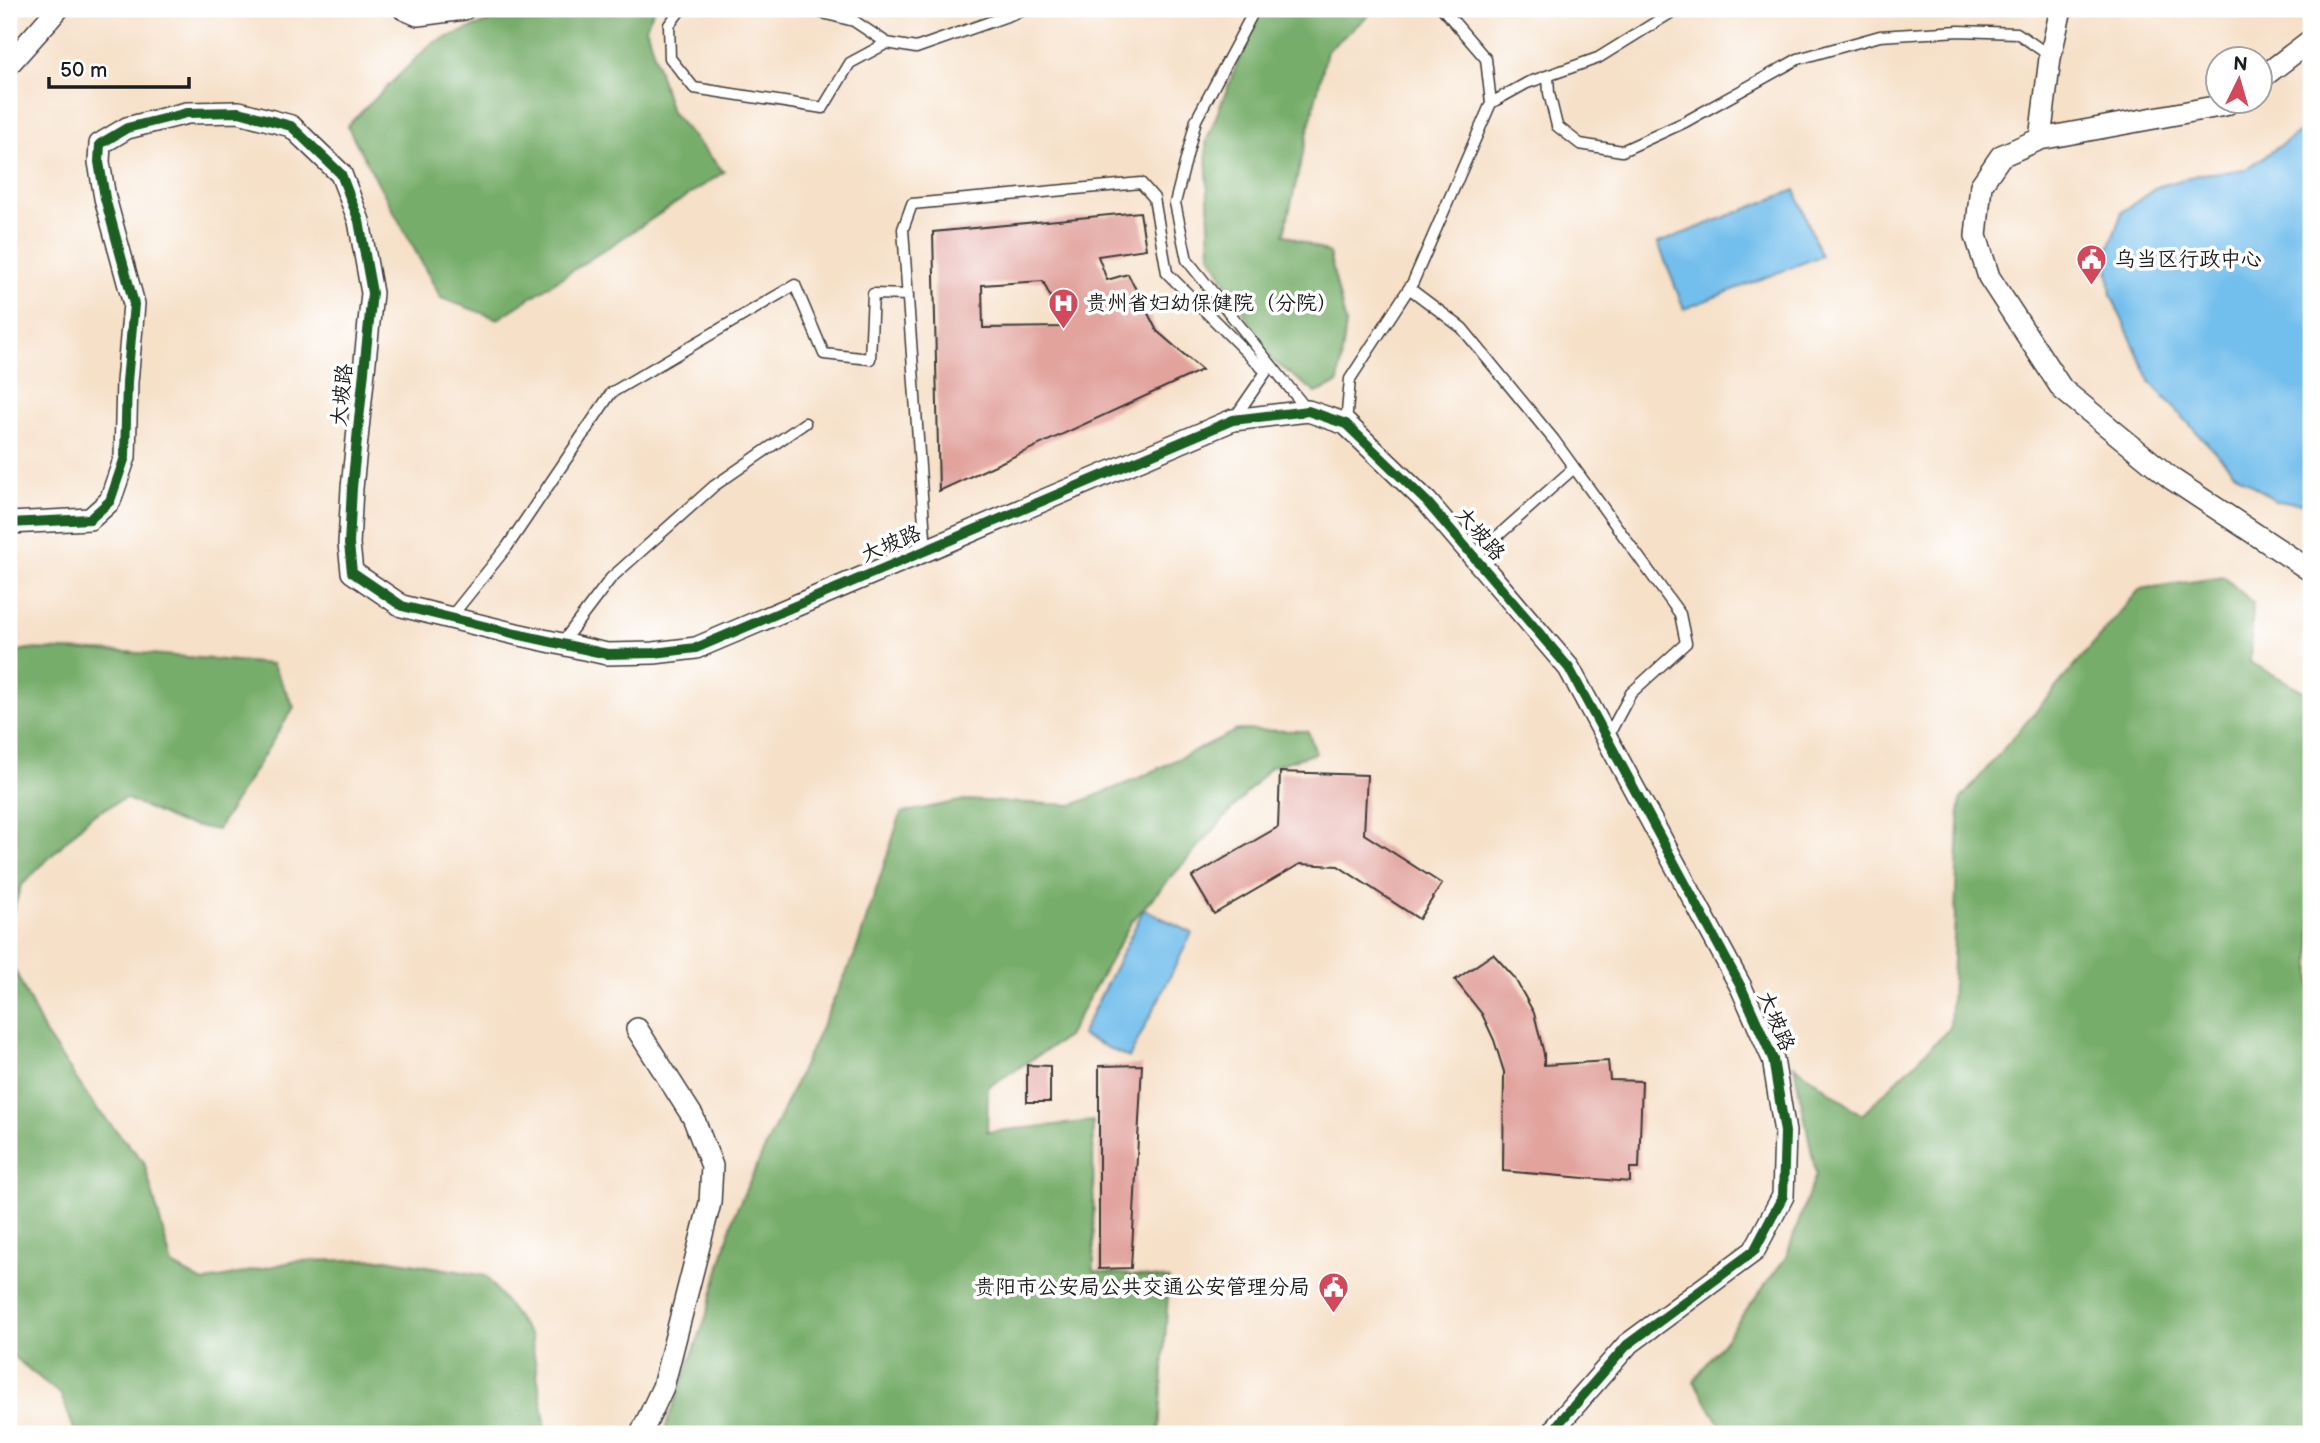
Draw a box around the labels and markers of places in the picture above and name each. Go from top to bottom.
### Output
public building icon: 乌当区行政中心 [2075,242,2109,286]
place label: 乌当区行政中心 [2115,247,2262,272]
hospital icon: 贵州省妇幼保健院（分院） [1046,286,1080,330]
place label: 贵州省妇幼保健院（分院） [1086,291,1338,316]
public building icon: 贵阳市公安局公共交通公安管理分局 [1316,1270,1350,1314]
place label: 贵阳市公安局公共交通公安管理分局 [974,1275,1310,1300]

